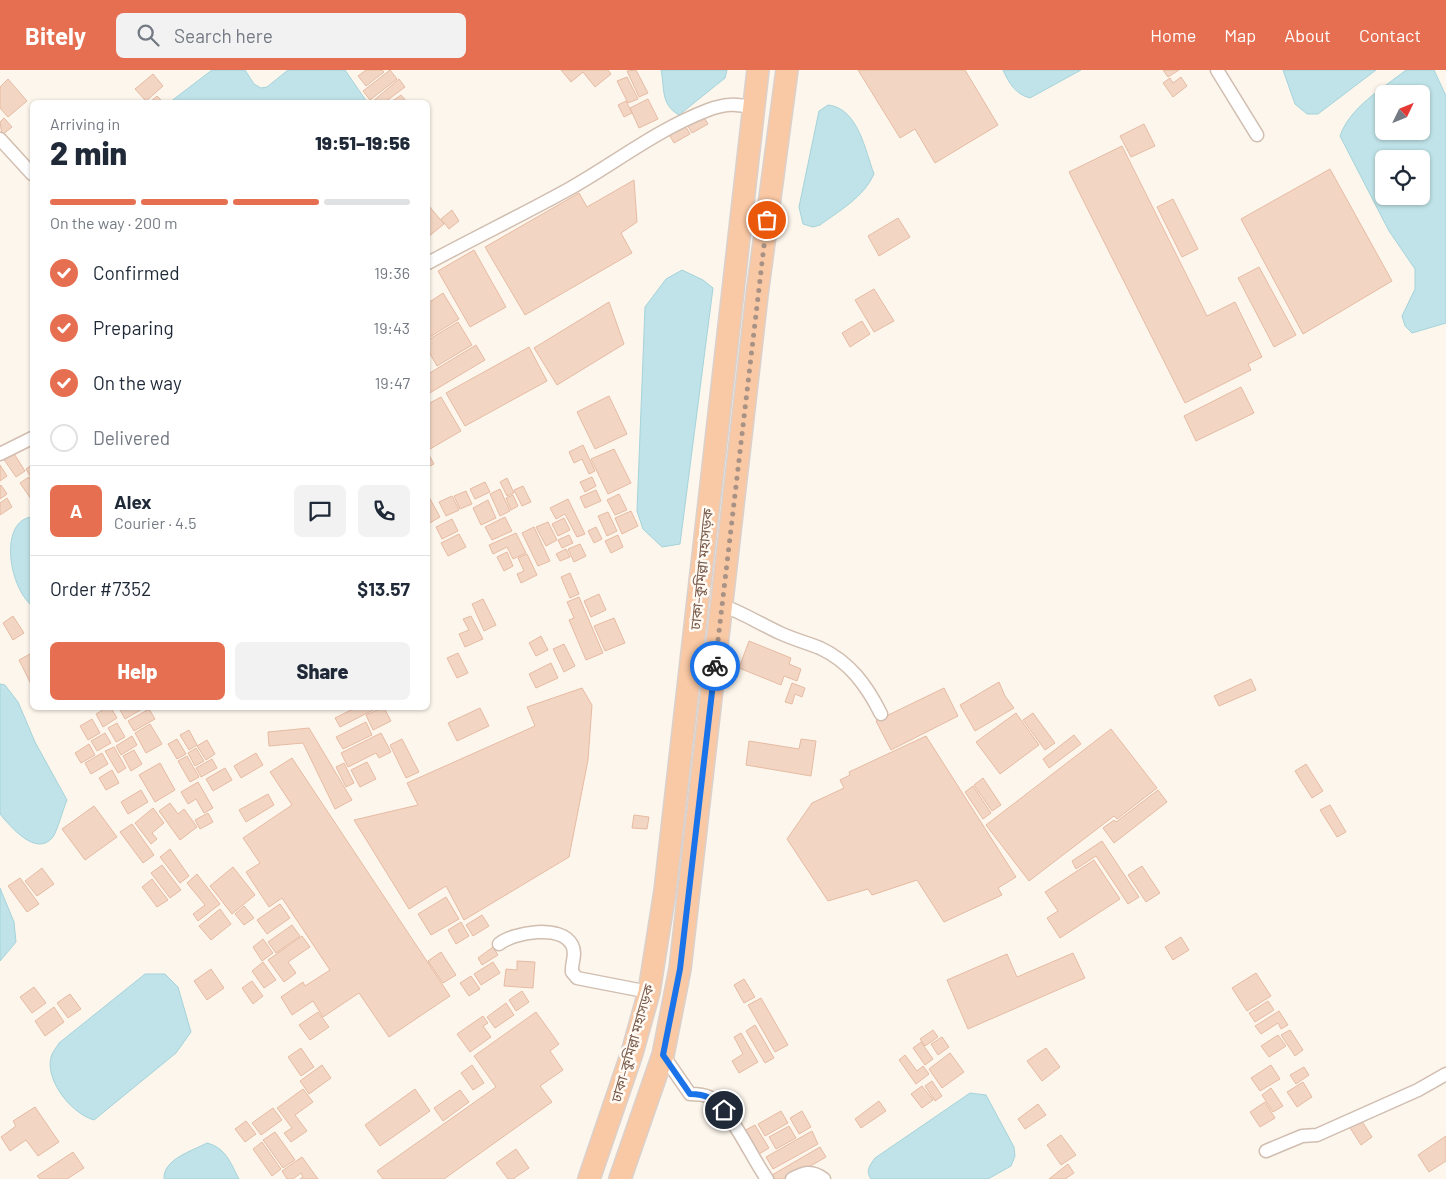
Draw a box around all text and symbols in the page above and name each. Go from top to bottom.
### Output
search box [116,13,466,58]
text: Bitely [25,21,86,50]
icon: search [134,21,162,49]
text: Search here [174,24,273,47]
text: Home [1150,24,1196,46]
text: Map [1224,24,1256,46]
text: About [1284,24,1331,46]
text: Contact [1359,24,1421,46]
north arrow [1375,85,1430,140]
map controls [1375,85,1430,205]
text: Arriving in [50,114,120,133]
text: 19:51–19:56 [315,131,410,154]
text: 2 min [50,133,127,171]
button: locate [1375,150,1430,205]
pin [746,199,788,241]
icon: bag [753,206,781,234]
text: On the way · 200 m [50,213,178,232]
icon: check [50,259,78,287]
text: Confirmed [93,261,180,284]
text: 19:36 [374,263,410,282]
icon: check [50,314,78,342]
text: Preparing [93,316,174,339]
text: 19:43 [374,318,410,337]
icon: check [50,369,78,397]
text: On the way [93,371,182,394]
text: 19:47 [375,373,410,392]
text: Delivered [93,426,170,449]
button: chat [294,485,346,537]
button: phone [358,485,410,537]
text: Alex [114,490,152,513]
text: A [70,499,82,522]
street label: ঢাকা–কুমিল্লা মহাসড়ক [686,507,717,632]
text: Courier · 4.5 [114,513,197,532]
text: Order #7352 [50,577,151,600]
text: $13.57 [357,577,410,600]
courier [690,641,740,691]
button: Help [50,642,225,700]
button: Share [235,642,410,700]
icon: bike [701,652,729,680]
street label: ঢাকা–কুমিল্লা মহাসড়ক [607,981,658,1105]
pin [703,1089,745,1131]
icon: home [710,1096,738,1124]

